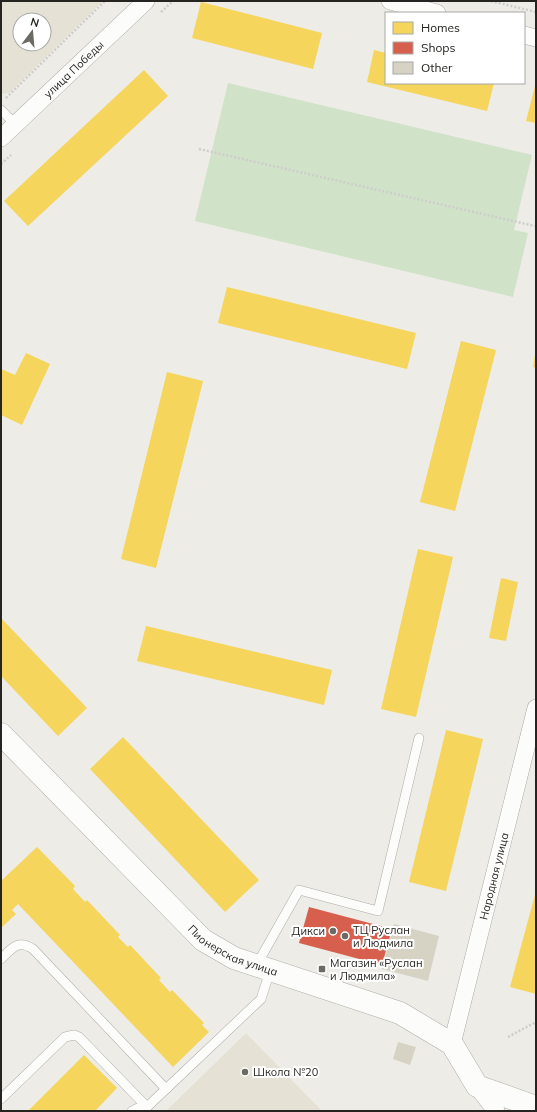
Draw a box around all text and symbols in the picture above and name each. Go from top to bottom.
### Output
north arrow [12,12,52,52]
legend [385,12,525,84]
text: N [29,15,41,30]
text: Homes [421,20,460,35]
street label: улица Победы [41,38,107,101]
text: Shops [421,40,456,55]
text: Other [421,60,453,75]
street label: Народная улица [476,831,512,921]
street label: Пионерская улица [185,922,280,979]
place label: ТЦ Руслан и Людмила [353,923,413,950]
place label: Дикси [292,924,325,938]
marker: Дикси [328,926,338,936]
marker: ТЦ Руслан и Людмила [340,931,350,941]
place label: Магазин «Руслан и Людмила» [330,956,423,983]
marker: Магазин «Руслан и Людмила» [317,964,327,974]
place label: Школа №20 [253,1065,319,1079]
marker: Школа №20 [240,1067,250,1077]

